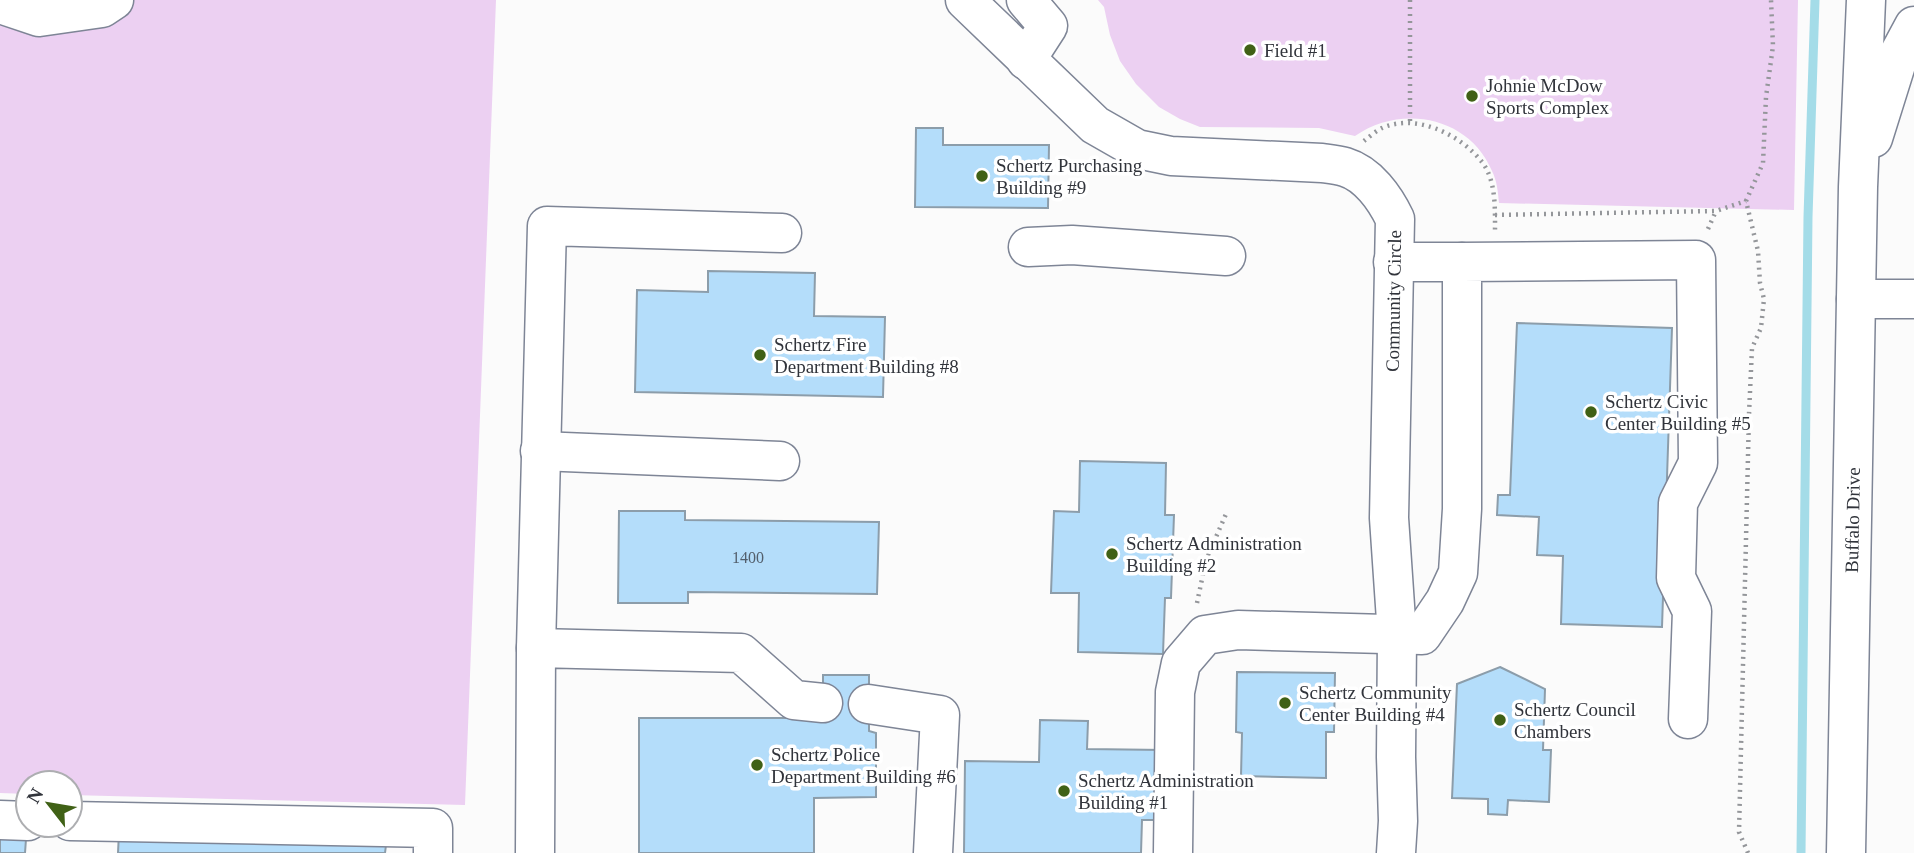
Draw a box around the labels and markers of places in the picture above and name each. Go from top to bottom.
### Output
place label: Field #1 [1264,40,1327,61]
marker: Field #1 [1242,42,1258,58]
place label: Johnie McDow Sports Complex [1486,75,1609,118]
marker: Johnie McDow Sports Complex [1464,88,1480,104]
place label: Schertz Purchasing Building #9 [996,155,1143,198]
marker: Schertz Purchasing Building #9 [974,168,990,184]
place label: Schertz Fire Department Building #8 [774,334,959,377]
marker: Schertz Fire Department Building #8 [752,347,768,363]
place label: Schertz Civic Center Building #5 [1605,391,1751,434]
marker: Schertz Civic Center Building #5 [1583,404,1599,420]
place label: Schertz Administration Building #2 [1126,533,1302,576]
marker: Schertz Administration Building #2 [1104,546,1120,562]
place label: Schertz Community Center Building #4 [1299,682,1452,725]
marker: Schertz Community Center Building #4 [1277,695,1293,711]
place label: Schertz Council Chambers [1514,699,1636,742]
marker: Schertz Council Chambers [1492,712,1508,728]
place label: Schertz Police Department Building #6 [771,744,956,787]
marker: Schertz Police Department Building #6 [749,757,765,773]
place label: Schertz Administration Building #1 [1078,770,1254,813]
marker: Schertz Administration Building #1 [1056,783,1072,799]

